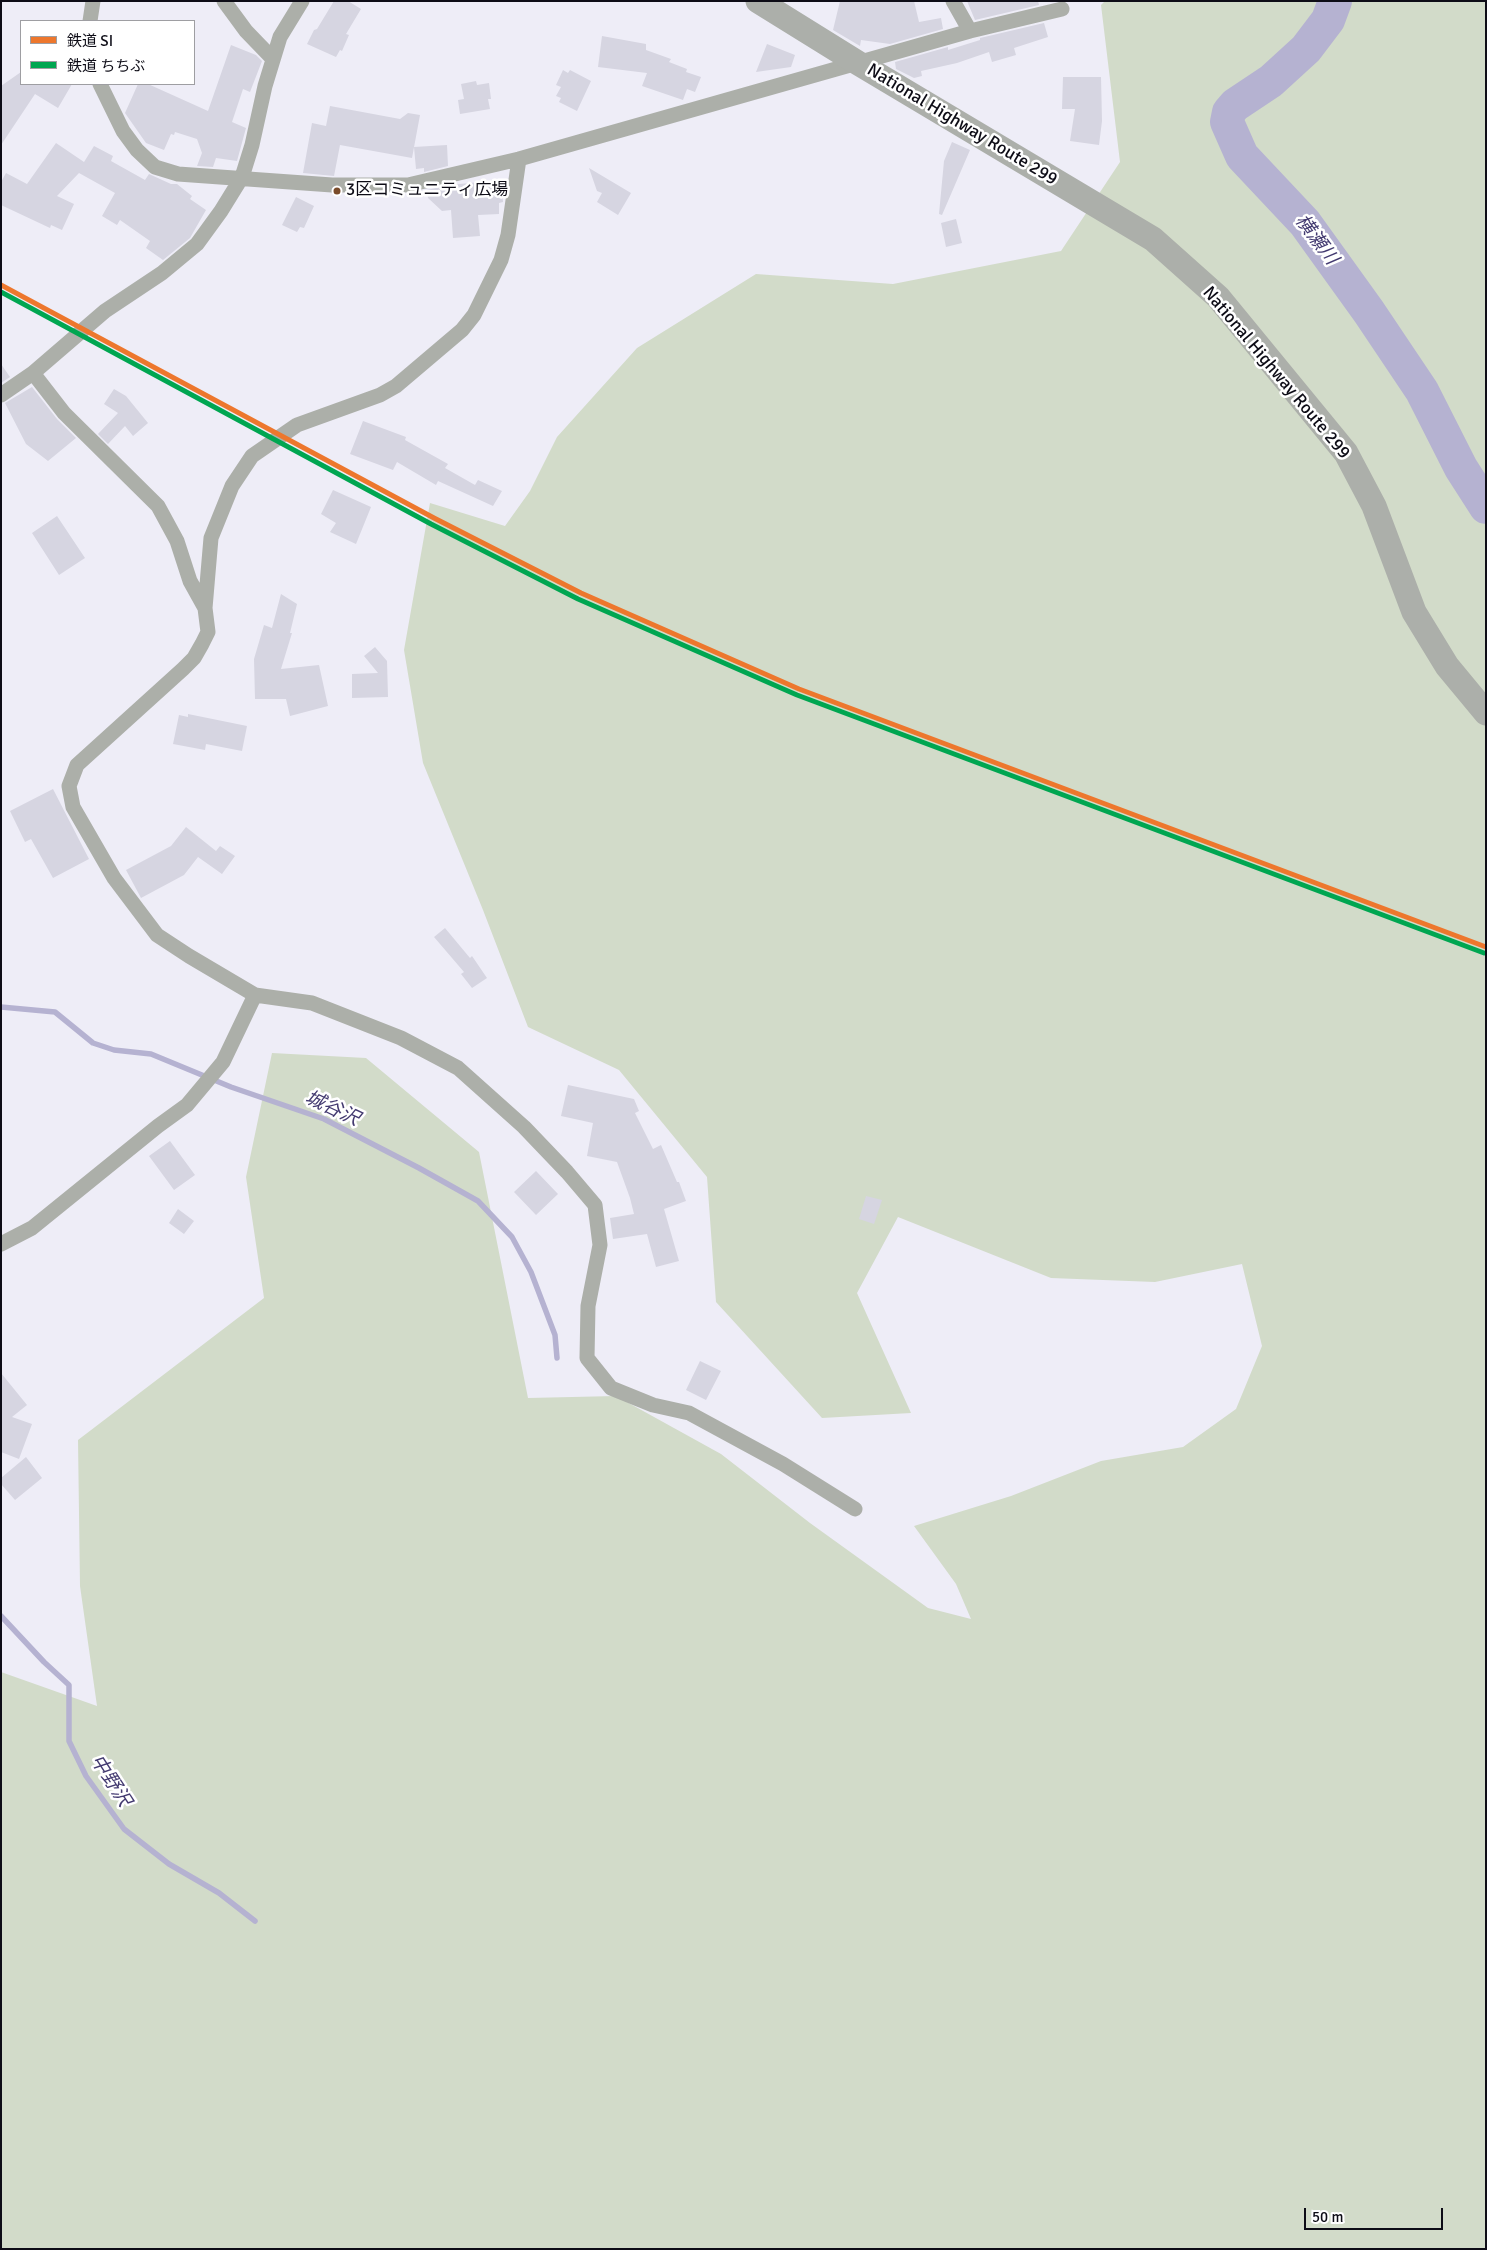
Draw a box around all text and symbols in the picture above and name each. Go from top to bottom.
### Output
legend [20,20,195,85]
text: 鉄道 SI [67,32,113,50]
text: 鉄道 ちちぶ [67,57,145,75]
street label: National Highway Route 299 [863,60,1061,190]
place label: 3区コミュニティ広場 [346,181,508,201]
marker: 3区コミュニティ広場 [332,186,342,196]
water label: 横瀬川 [1290,210,1342,270]
street label: National Highway Route 299 [1198,282,1354,464]
water label: 城谷沢 [301,1087,363,1131]
water label: 中野沢 [85,1751,135,1811]
scale bar [1307,2198,1446,2230]
text: 50 m [1312,2208,1343,2226]

